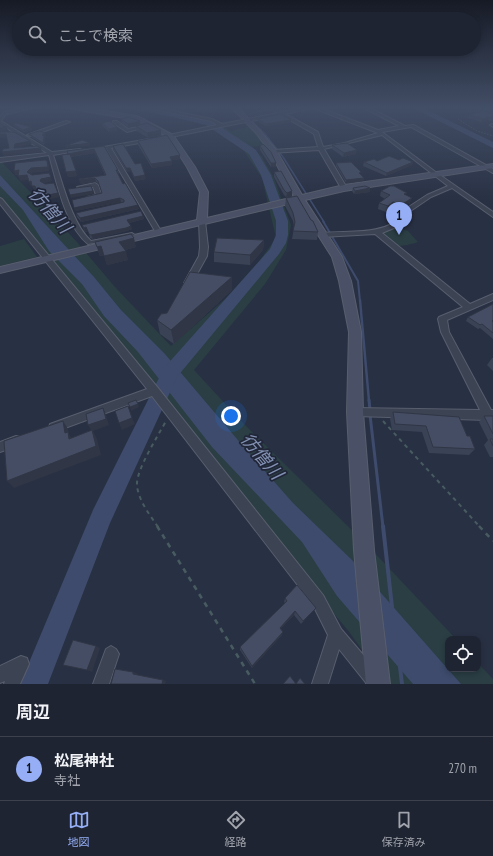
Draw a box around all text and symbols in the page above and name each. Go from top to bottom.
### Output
search box [12,12,481,56]
icon: search [26,23,48,45]
text: ここで検索 [58,26,133,45]
water label: 彷僧川 [24,182,78,239]
pin: 1 [386,202,412,235]
your location [221,406,241,426]
water label: 彷僧川 [236,428,289,486]
map controls [445,636,481,672]
button: locate [445,636,481,672]
text: 周辺 [16,701,50,723]
text: 松尾神社 [54,751,114,770]
text: 1 [26,760,32,777]
text: 270 m [448,760,477,777]
text: 寺社 [54,772,80,789]
tab: 地図 [68,809,90,849]
tab: 経路 [225,809,247,849]
tab: 保存済み [382,809,426,849]

